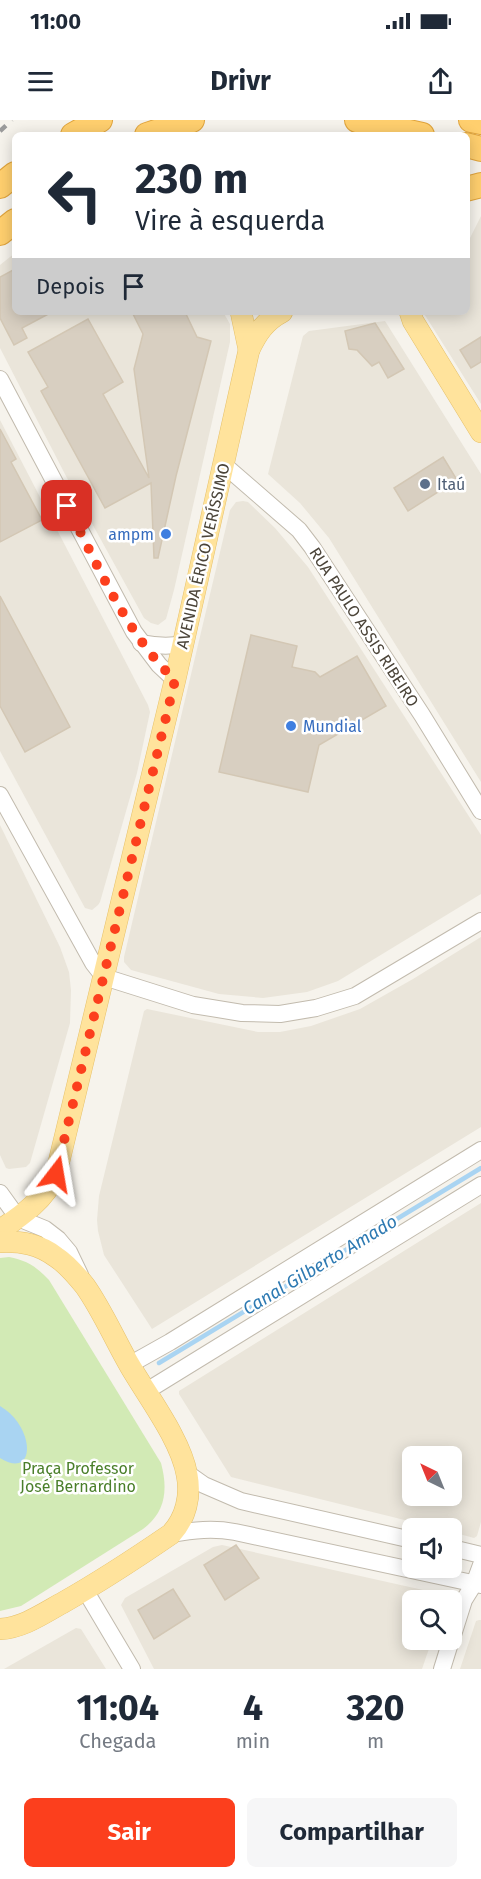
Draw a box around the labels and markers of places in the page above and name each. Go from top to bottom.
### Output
place label: Itaú [437,475,465,494]
marker: Itaú [418,477,432,491]
pin [41,480,92,531]
place label: ampm [108,525,154,544]
marker: ampm [159,527,173,541]
place label: Mundial [303,717,362,736]
marker: Mundial [284,719,298,733]

